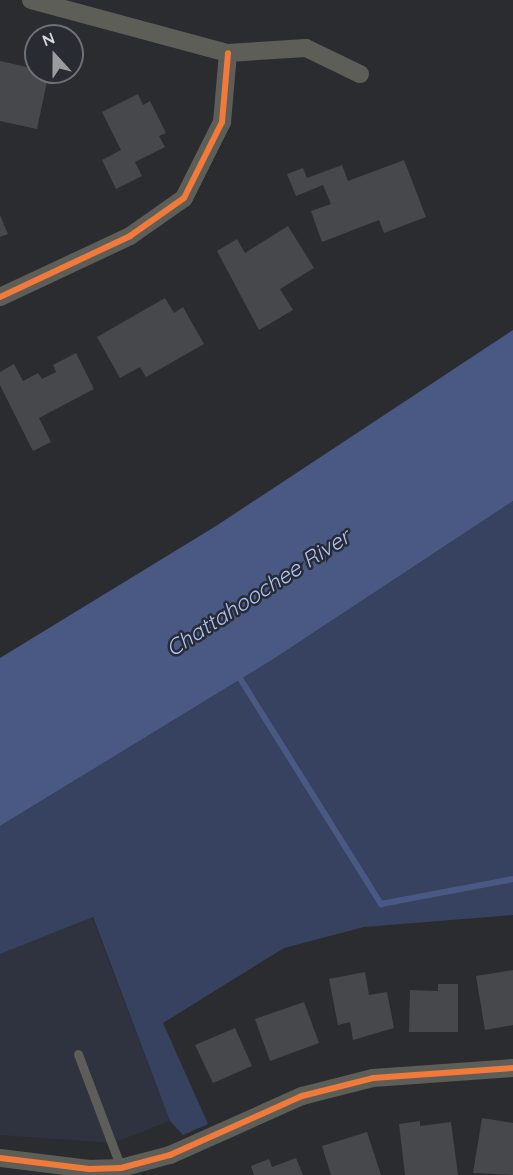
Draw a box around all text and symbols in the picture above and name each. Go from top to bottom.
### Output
north arrow [24,24,84,84]
text: N [39,28,57,51]
water label: Chattahoochee River [161,524,355,662]

